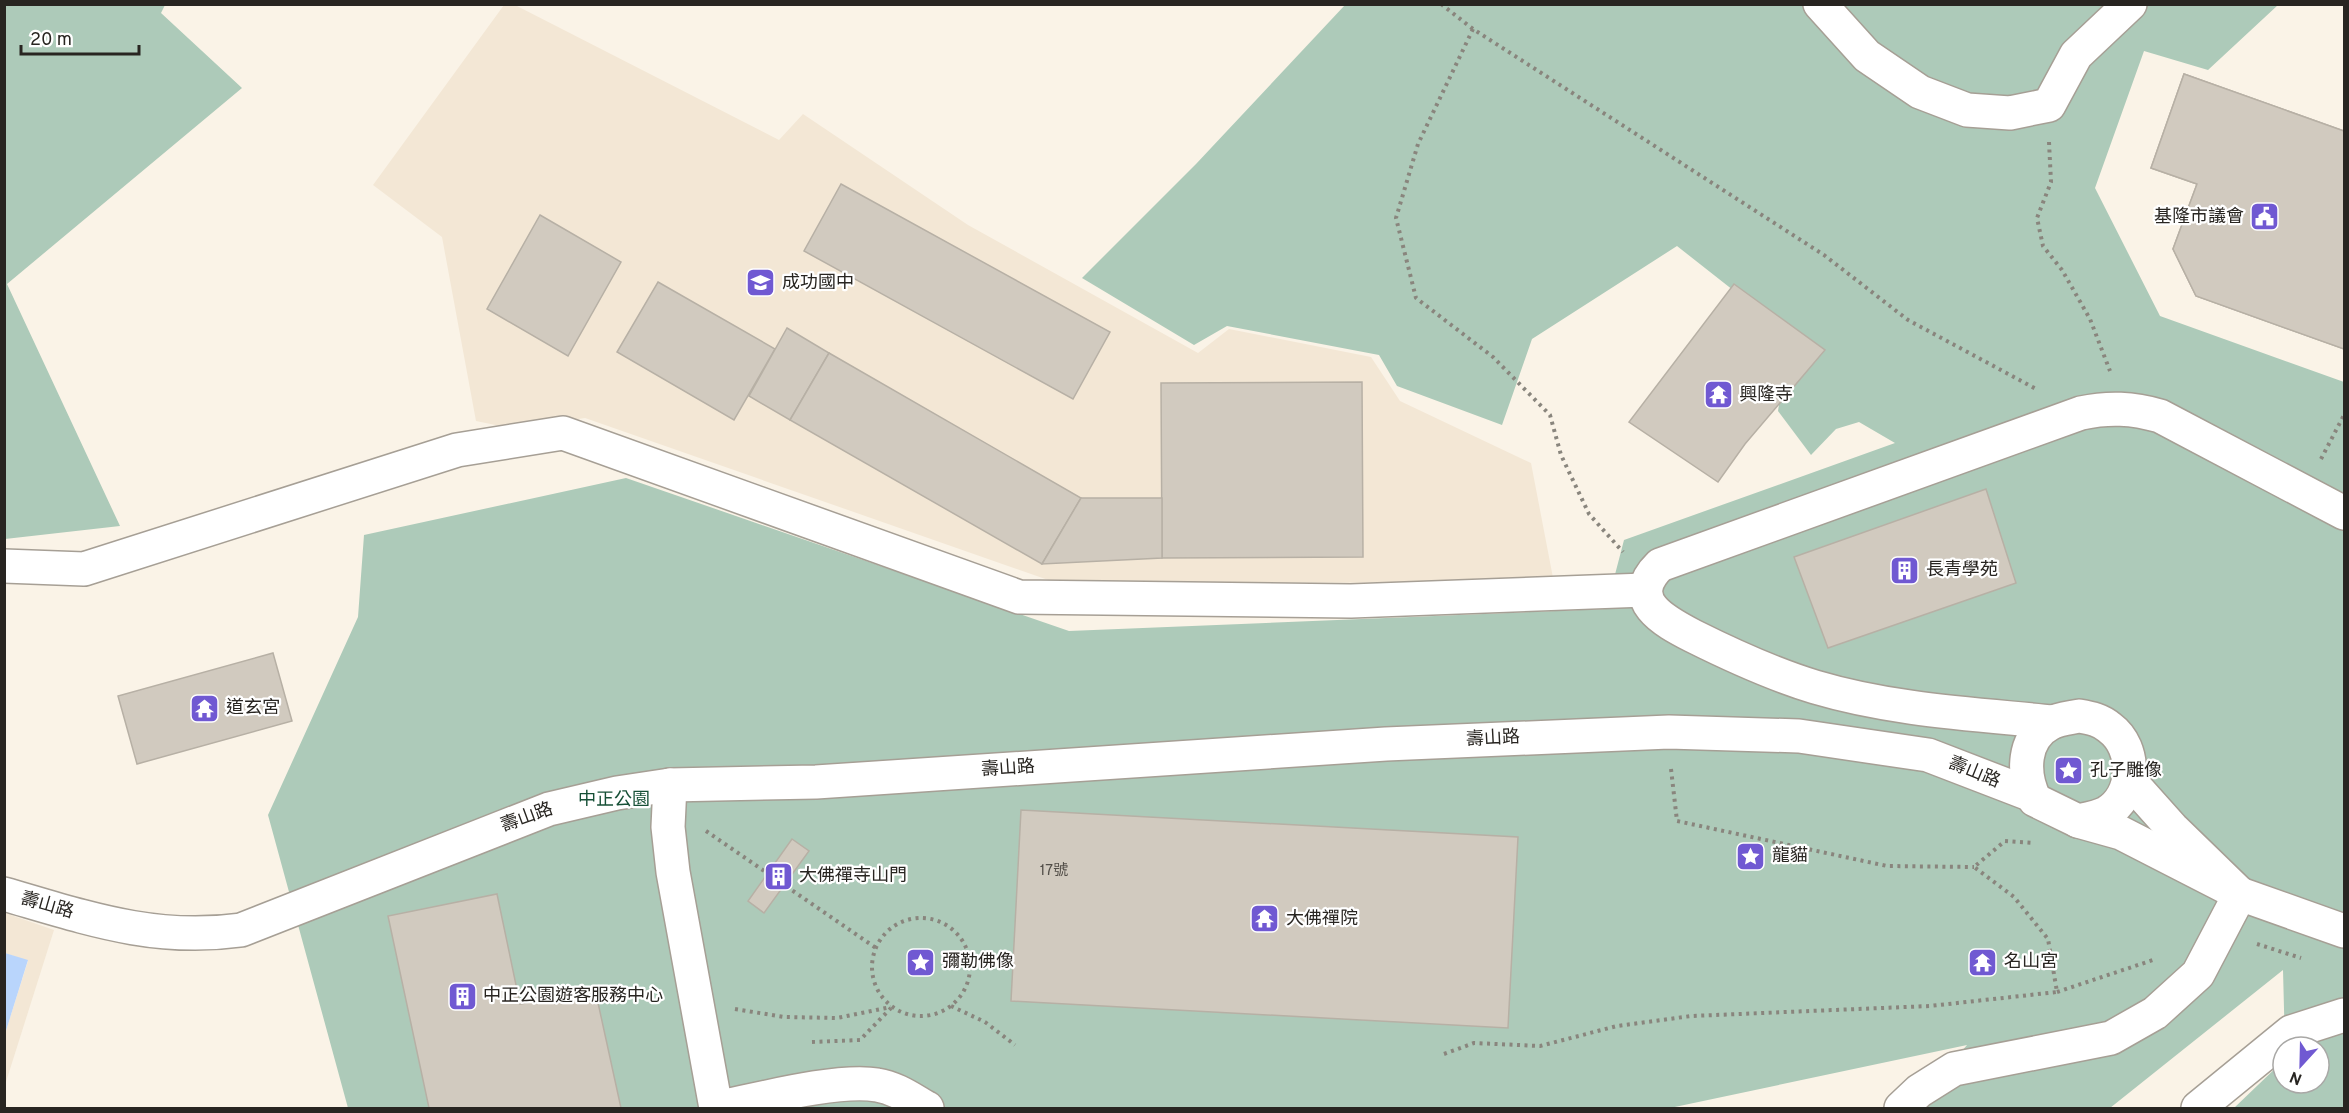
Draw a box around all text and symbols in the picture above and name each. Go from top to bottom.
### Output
scale bar [21,18,140,56]
text: 20 m [30,29,72,52]
public building icon: 基隆市議會 [2249,201,2281,233]
place label: 基隆市議會 [2154,206,2244,229]
school or university icon: 成功國中 [745,267,777,299]
place label: 成功國中 [782,272,854,295]
temple icon: 興隆寺 [1702,379,1734,411]
place label: 興隆寺 [1739,384,1793,407]
building icon: 長青學苑 [1889,554,1921,586]
place label: 長青學苑 [1926,559,1998,582]
temple icon: 道玄宮 [189,692,221,724]
place label: 道玄宮 [226,697,280,720]
street label: 壽山路 [1465,726,1521,752]
street label: 壽山路 [1945,752,2003,794]
place icon: 孔子雕像 [2053,755,2085,787]
street label: 壽山路 [980,756,1036,782]
place label: 孔子雕像 [2090,760,2162,783]
park label: 中正公園 [578,789,650,812]
street label: 壽山路 [498,798,556,838]
place icon: 龍貓 [1735,840,1767,872]
place label: 龍貓 [1772,845,1808,868]
building icon: 大佛禪寺山門 [762,860,794,892]
house number: 17號 [1040,862,1068,881]
place label: 大佛禪寺山門 [799,865,907,888]
street label: 壽山路 [18,888,76,924]
temple icon: 大佛禪院 [1249,903,1281,935]
place label: 大佛禪院 [1286,908,1358,931]
place icon: 彌勒佛像 [905,946,937,978]
temple icon: 名山宮 [1967,946,1999,978]
place label: 彌勒佛像 [942,951,1014,974]
place label: 名山宮 [2004,951,2058,974]
building icon: 中正公園遊客服務中心 [446,980,478,1012]
place label: 中正公園遊客服務中心 [483,985,663,1008]
north arrow [2271,1035,2331,1095]
text: N [2287,1066,2305,1088]

